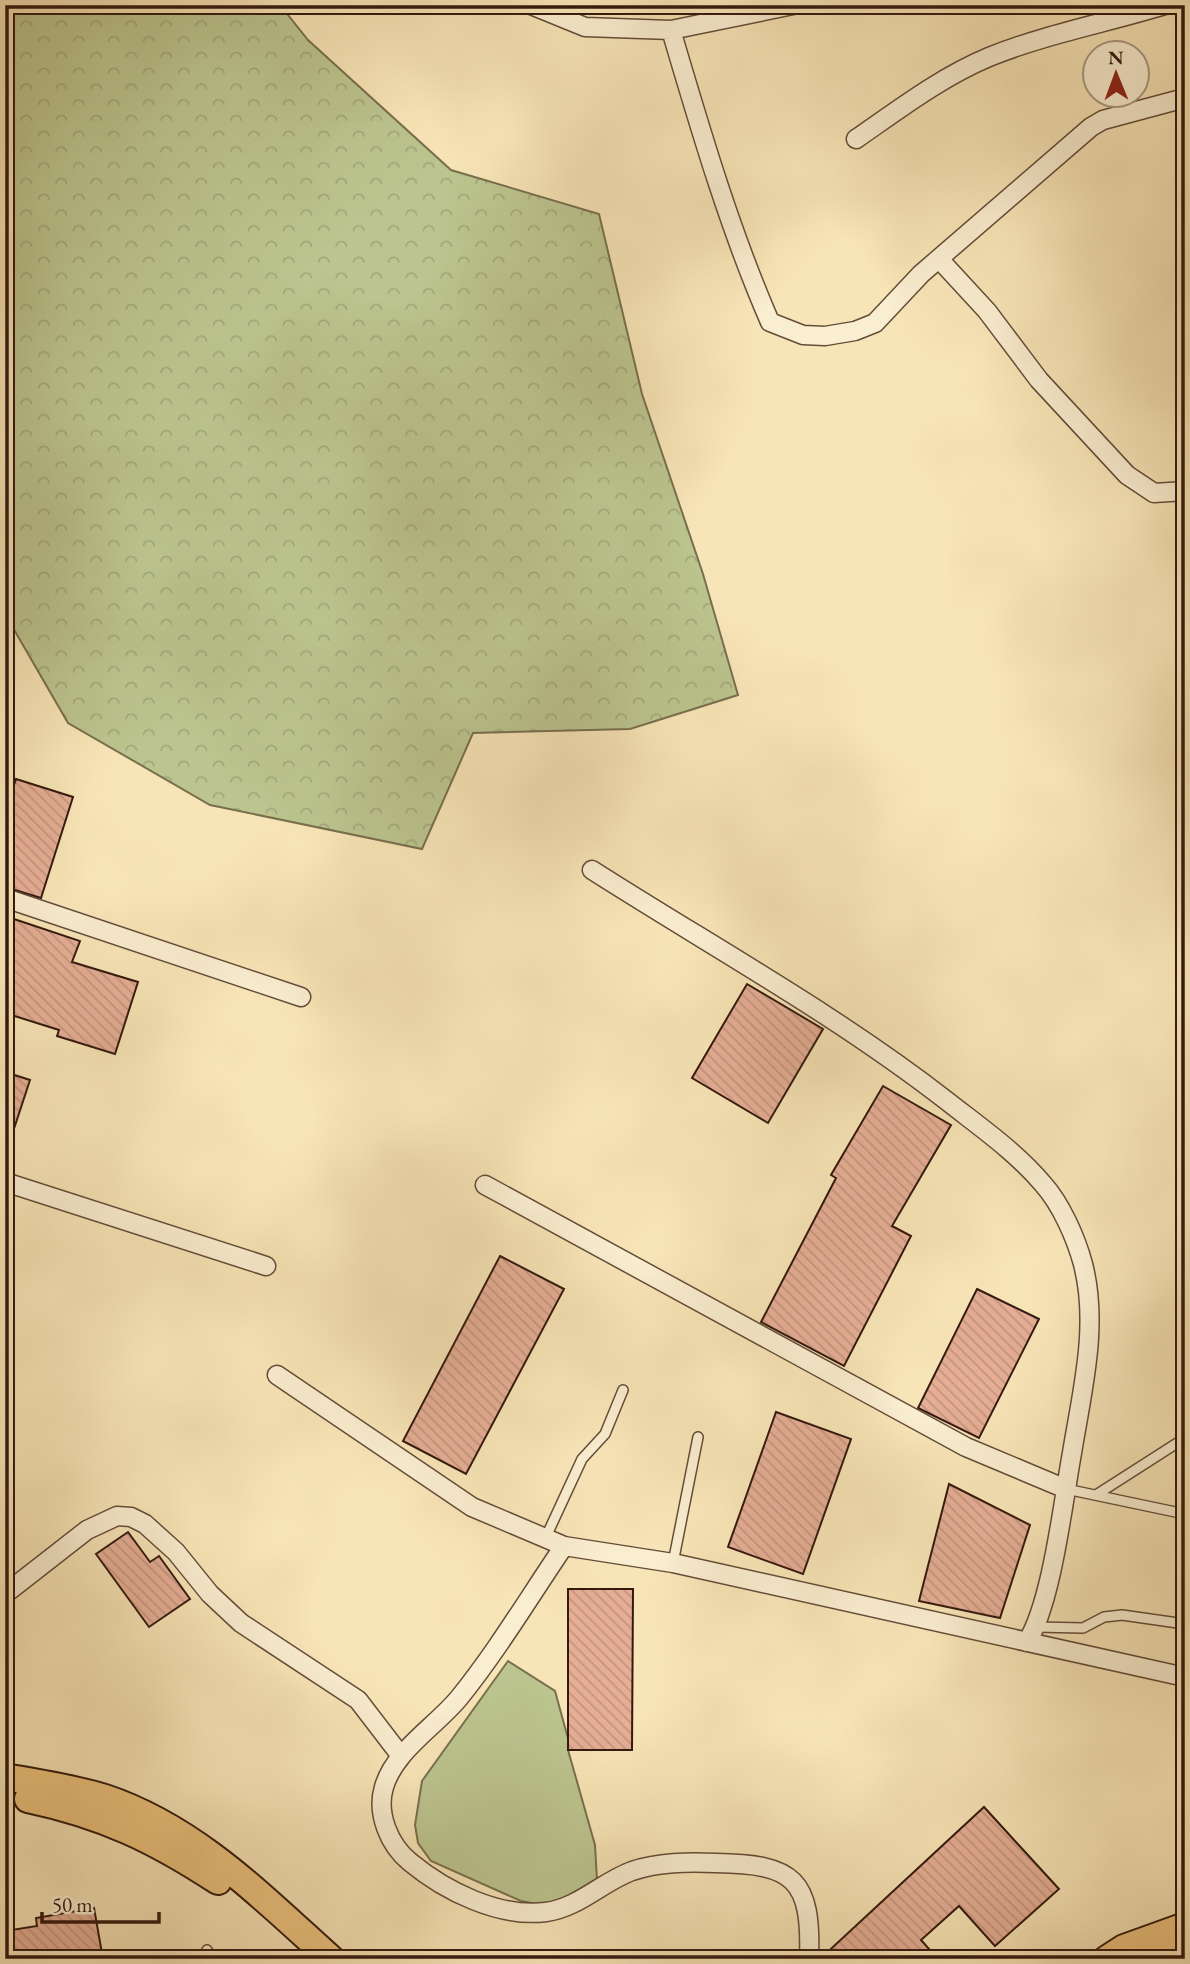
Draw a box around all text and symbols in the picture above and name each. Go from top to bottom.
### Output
north arrow [1082,38,1152,108]
text: N [1108,45,1124,70]
scale bar [42,1880,159,1924]
text: 50 m [52,1891,93,1918]

